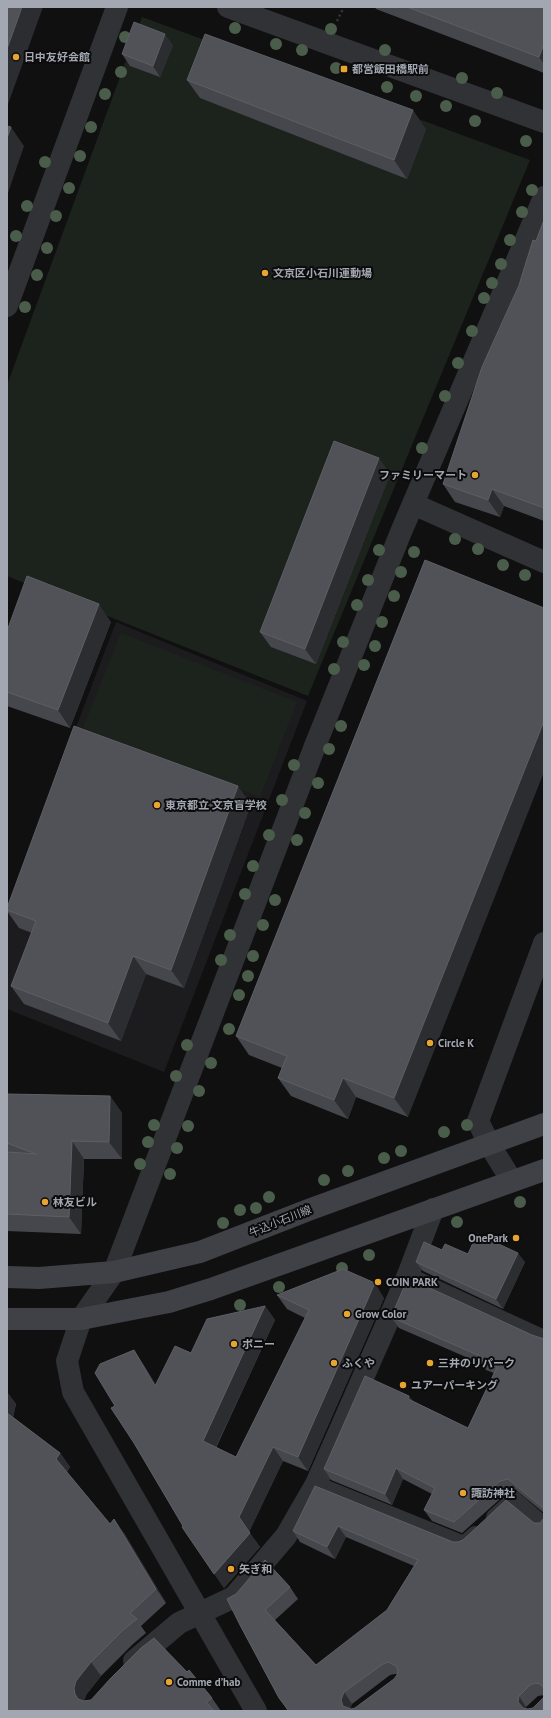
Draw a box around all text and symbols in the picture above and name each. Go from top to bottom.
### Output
place label: 日中友好会館 [24,50,90,64]
marker: 日中友好会館 [11,52,21,62]
place label: 都営飯田橋駅前 [352,62,429,76]
marker: 都営飯田橋駅前 [339,64,349,74]
place label: 文京区小石川運動場 [273,266,372,280]
marker: 文京区小石川運動場 [260,268,270,278]
place label: ファミリーマート [379,468,467,482]
marker: ファミリーマート [470,470,480,480]
place label: 東京都立 文京盲学校 [165,798,267,812]
marker: 東京都立 文京盲学校 [152,800,162,810]
place label: Circle K [438,1036,474,1050]
marker: Circle K [425,1038,435,1048]
place label: 林友ビル [53,1195,97,1209]
marker: 林友ビル [40,1197,50,1207]
street label: 牛込小石川線 [247,1202,313,1240]
place label: OnePark [468,1231,509,1245]
marker: OnePark [511,1233,521,1243]
place label: COIN PARK [386,1275,438,1289]
marker: COIN PARK [373,1277,383,1287]
place label: Grow Color [355,1307,406,1321]
marker: Grow Color [342,1309,352,1319]
place label: ポニー [242,1337,275,1351]
marker: ポニー [229,1339,239,1349]
place label: ふくや [342,1356,375,1370]
place label: 三井のリパーク [438,1356,515,1370]
marker: ふくや [329,1358,339,1368]
marker: 三井のリパーク [425,1358,435,1368]
place label: ユアーパーキング [411,1378,498,1392]
marker: ユアーパーキング [398,1380,408,1390]
place label: 諏訪神社 [471,1486,515,1500]
marker: 諏訪神社 [458,1488,468,1498]
place label: 矢ぎ和 [239,1562,272,1576]
marker: 矢ぎ和 [226,1564,236,1574]
place label: Comme d’hab [177,1675,241,1689]
marker: Comme d’hab [164,1677,174,1687]

